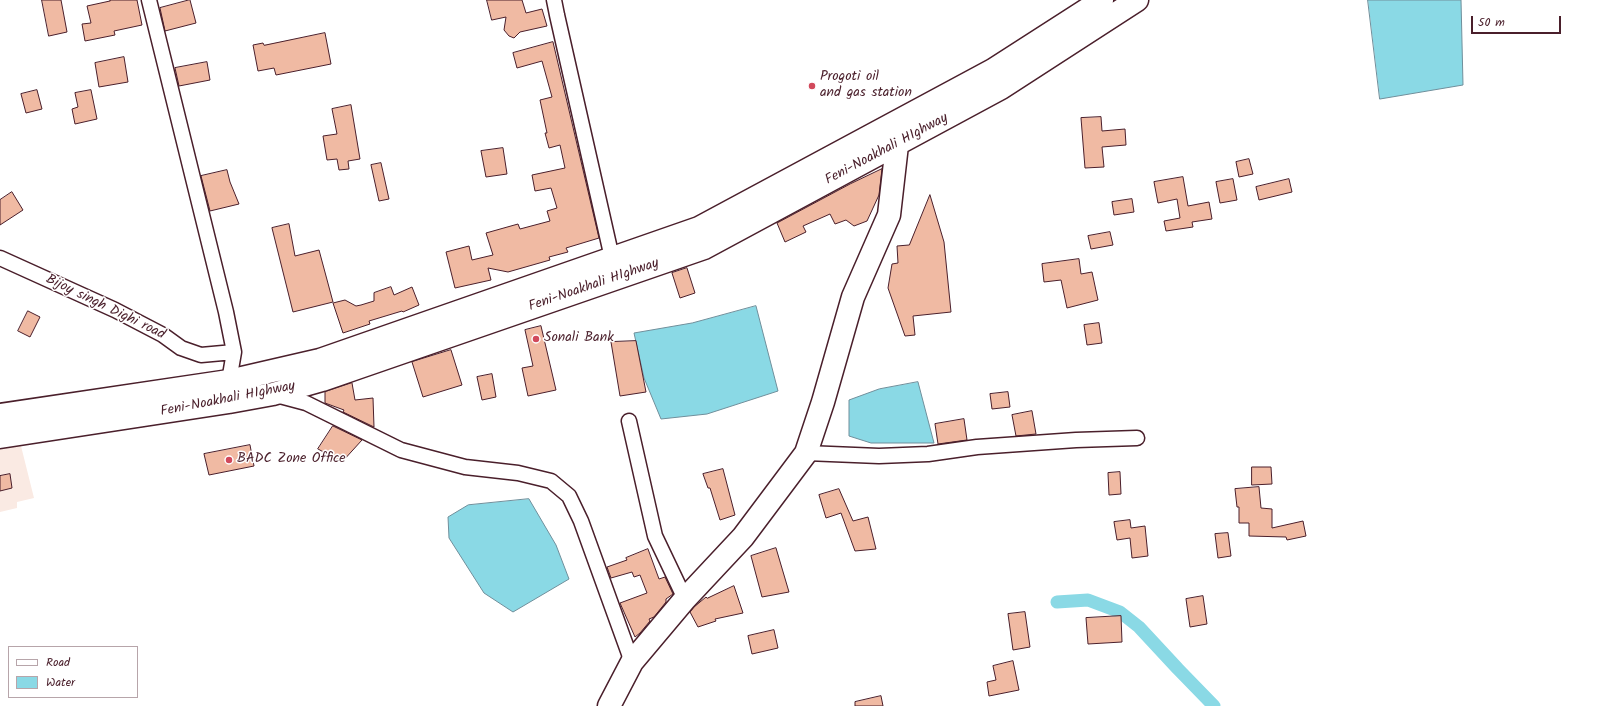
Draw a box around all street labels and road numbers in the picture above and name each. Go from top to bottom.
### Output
street label: Feni-Noakhali HIghway [823,111,951,189]
street label: Feni-Noakhali HIghway [527,256,661,316]
street label: Bijoy singh Dighi road [43,272,167,344]
street label: Feni-Noakhali HIghway [159,379,297,421]

